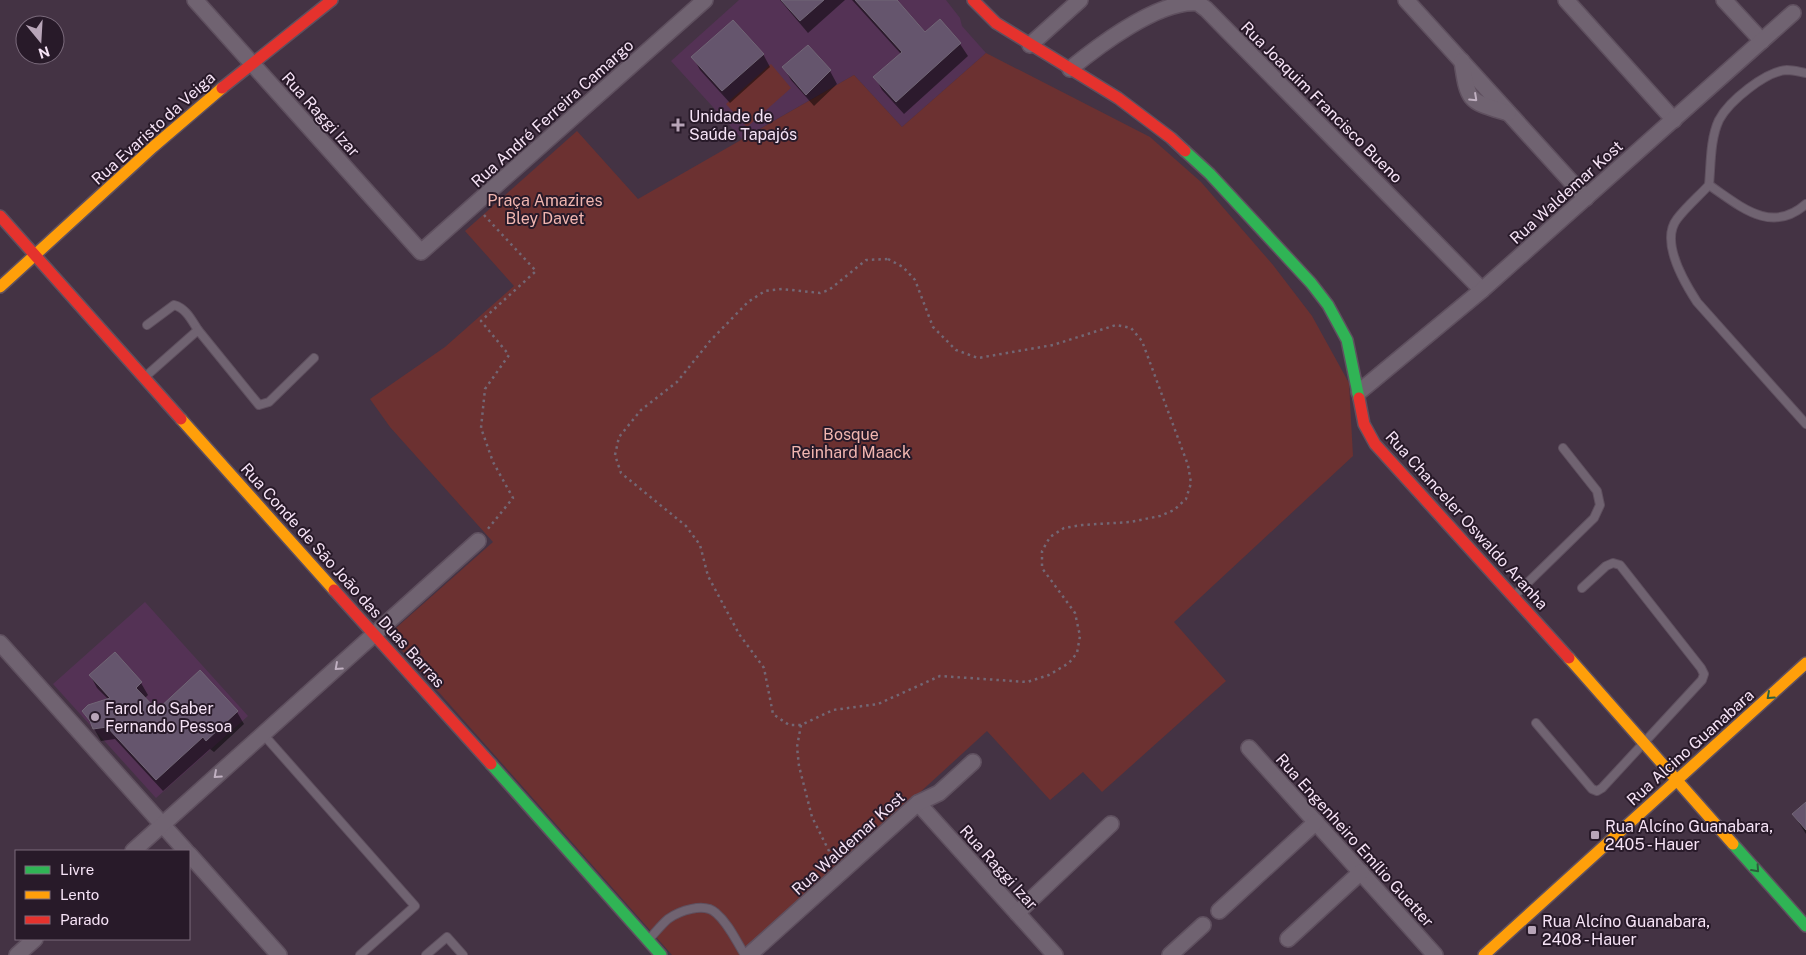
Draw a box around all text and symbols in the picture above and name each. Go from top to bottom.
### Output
north arrow [15,15,65,65]
street label: Rua Joaquim Francisco Bueno [1237,18,1406,187]
street label: Rua André Ferreira Camargo [467,36,637,191]
text: N [36,43,52,62]
street label: Rua Evaristo da Veiga [88,68,219,189]
street label: Rua Raggi Izar [278,68,364,161]
one-way arrow [1468,92,1477,101]
place label: Unidade de Saúde Tapajós [689,107,797,144]
marker: Unidade de Saúde Tapajós [671,118,685,132]
street label: Rua Waldemar Kost [1506,137,1627,248]
park label: Praça Amazires Bley Davet [487,191,603,228]
park label: Bosque Reinhard Maack [791,425,911,462]
street label: Rua Chanceler Oswaldo Aranha [1381,427,1552,613]
street label: Rua Conde de São João das Duas Barras [237,459,449,691]
one-way arrow [334,661,343,670]
street label: Rua Alcino Guanabara [1623,685,1758,809]
one-way arrow [1766,690,1775,699]
place label: Farol do Saber Fernando Pessoa [105,699,232,736]
marker: Farol do Saber Fernando Pessoa [89,711,101,723]
street label: Rua Engenheiro Emílio Guetter [1272,750,1437,931]
one-way arrow [213,770,222,779]
street label: Rua Waldemar Kost [788,788,909,899]
place label: Rua Alcíno Guanabara, 2405 - Hauer [1605,817,1773,854]
street label: Rua Raggi Izar [956,821,1042,914]
marker: Rua Alcíno Guanabara, 2405 - Hauer [1589,829,1601,841]
legend [15,850,190,940]
text: Livre [60,861,94,878]
one-way arrow [1750,864,1759,873]
text: Lento [60,886,99,903]
text: Parado [60,911,109,928]
place label: Rua Alcíno Guanabara, 2408 - Hauer [1542,912,1710,949]
marker: Rua Alcíno Guanabara, 2408 - Hauer [1526,924,1538,936]

